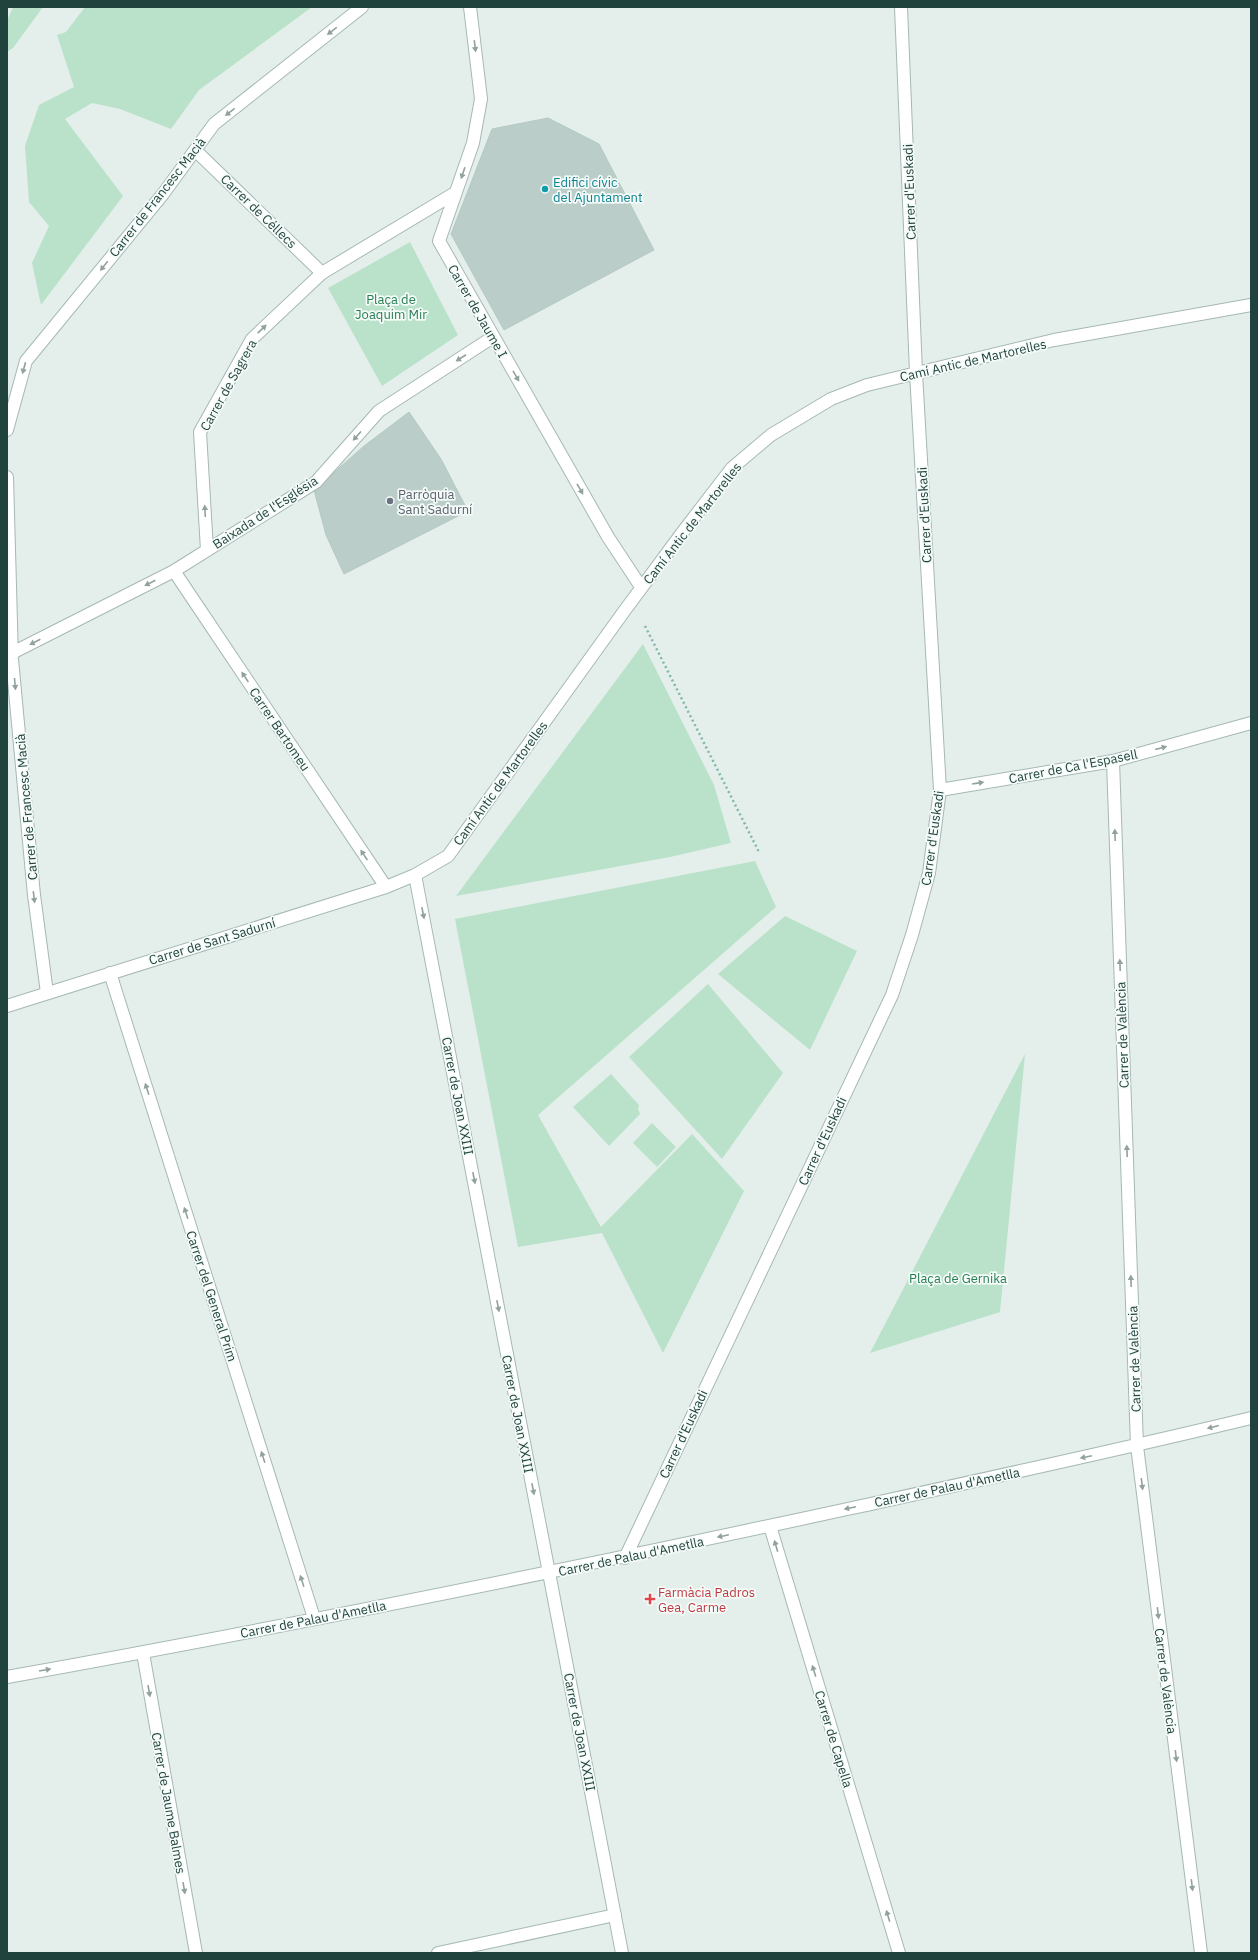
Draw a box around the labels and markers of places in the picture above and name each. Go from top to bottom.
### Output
place label: Edifici cívic del Ajuntament [553,174,643,206]
marker: Edifici cívic del Ajuntament [540,184,550,194]
place label: Parròquia Sant Sadurní [398,486,473,518]
marker: Parròquia Sant Sadurní [385,496,395,506]
place label: Farmàcia Padros Gea, Carme [658,1584,755,1616]
marker: Farmàcia Padros Gea, Carme [645,1594,655,1604]

